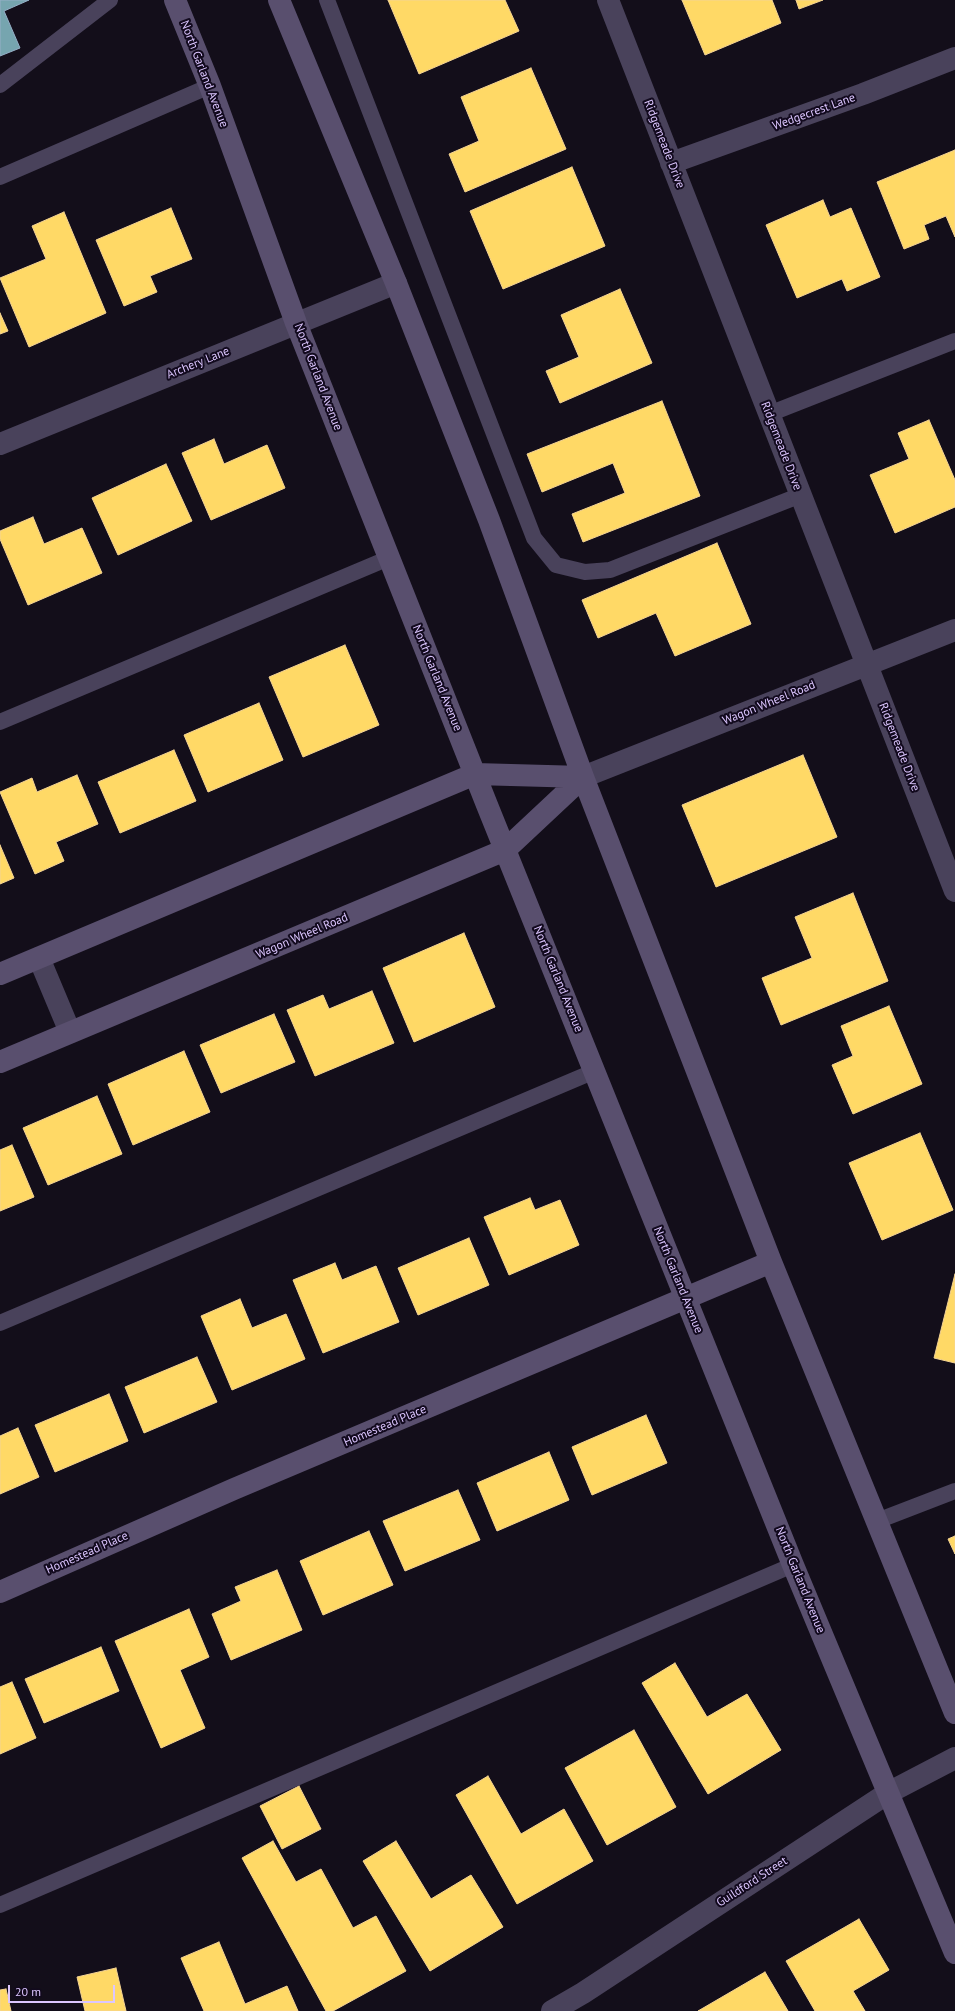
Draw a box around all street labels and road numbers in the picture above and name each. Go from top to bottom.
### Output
street label: North Garland Avenue [177,19,231,129]
street label: Wedgecrest Lane [771,90,857,134]
street label: Ridgemeade Drive [640,98,688,190]
street label: North Garland Avenue [291,322,345,432]
street label: Archery Lane [164,344,232,382]
street label: Ridgemeade Drive [757,400,805,492]
street label: North Garland Avenue [409,623,465,733]
street label: Wagon Wheel Road [721,678,817,728]
street label: Ridgemeade Drive [875,701,923,793]
street label: Wagon Wheel Road [254,910,350,962]
street label: North Garland Avenue [530,924,586,1034]
street label: North Garland Avenue [650,1225,706,1335]
street label: Homestead Place [341,1402,429,1450]
street label: North Garland Avenue [772,1525,828,1635]
street label: Homestead Place [44,1528,130,1578]
street label: Guildford Street [714,1854,790,1910]

